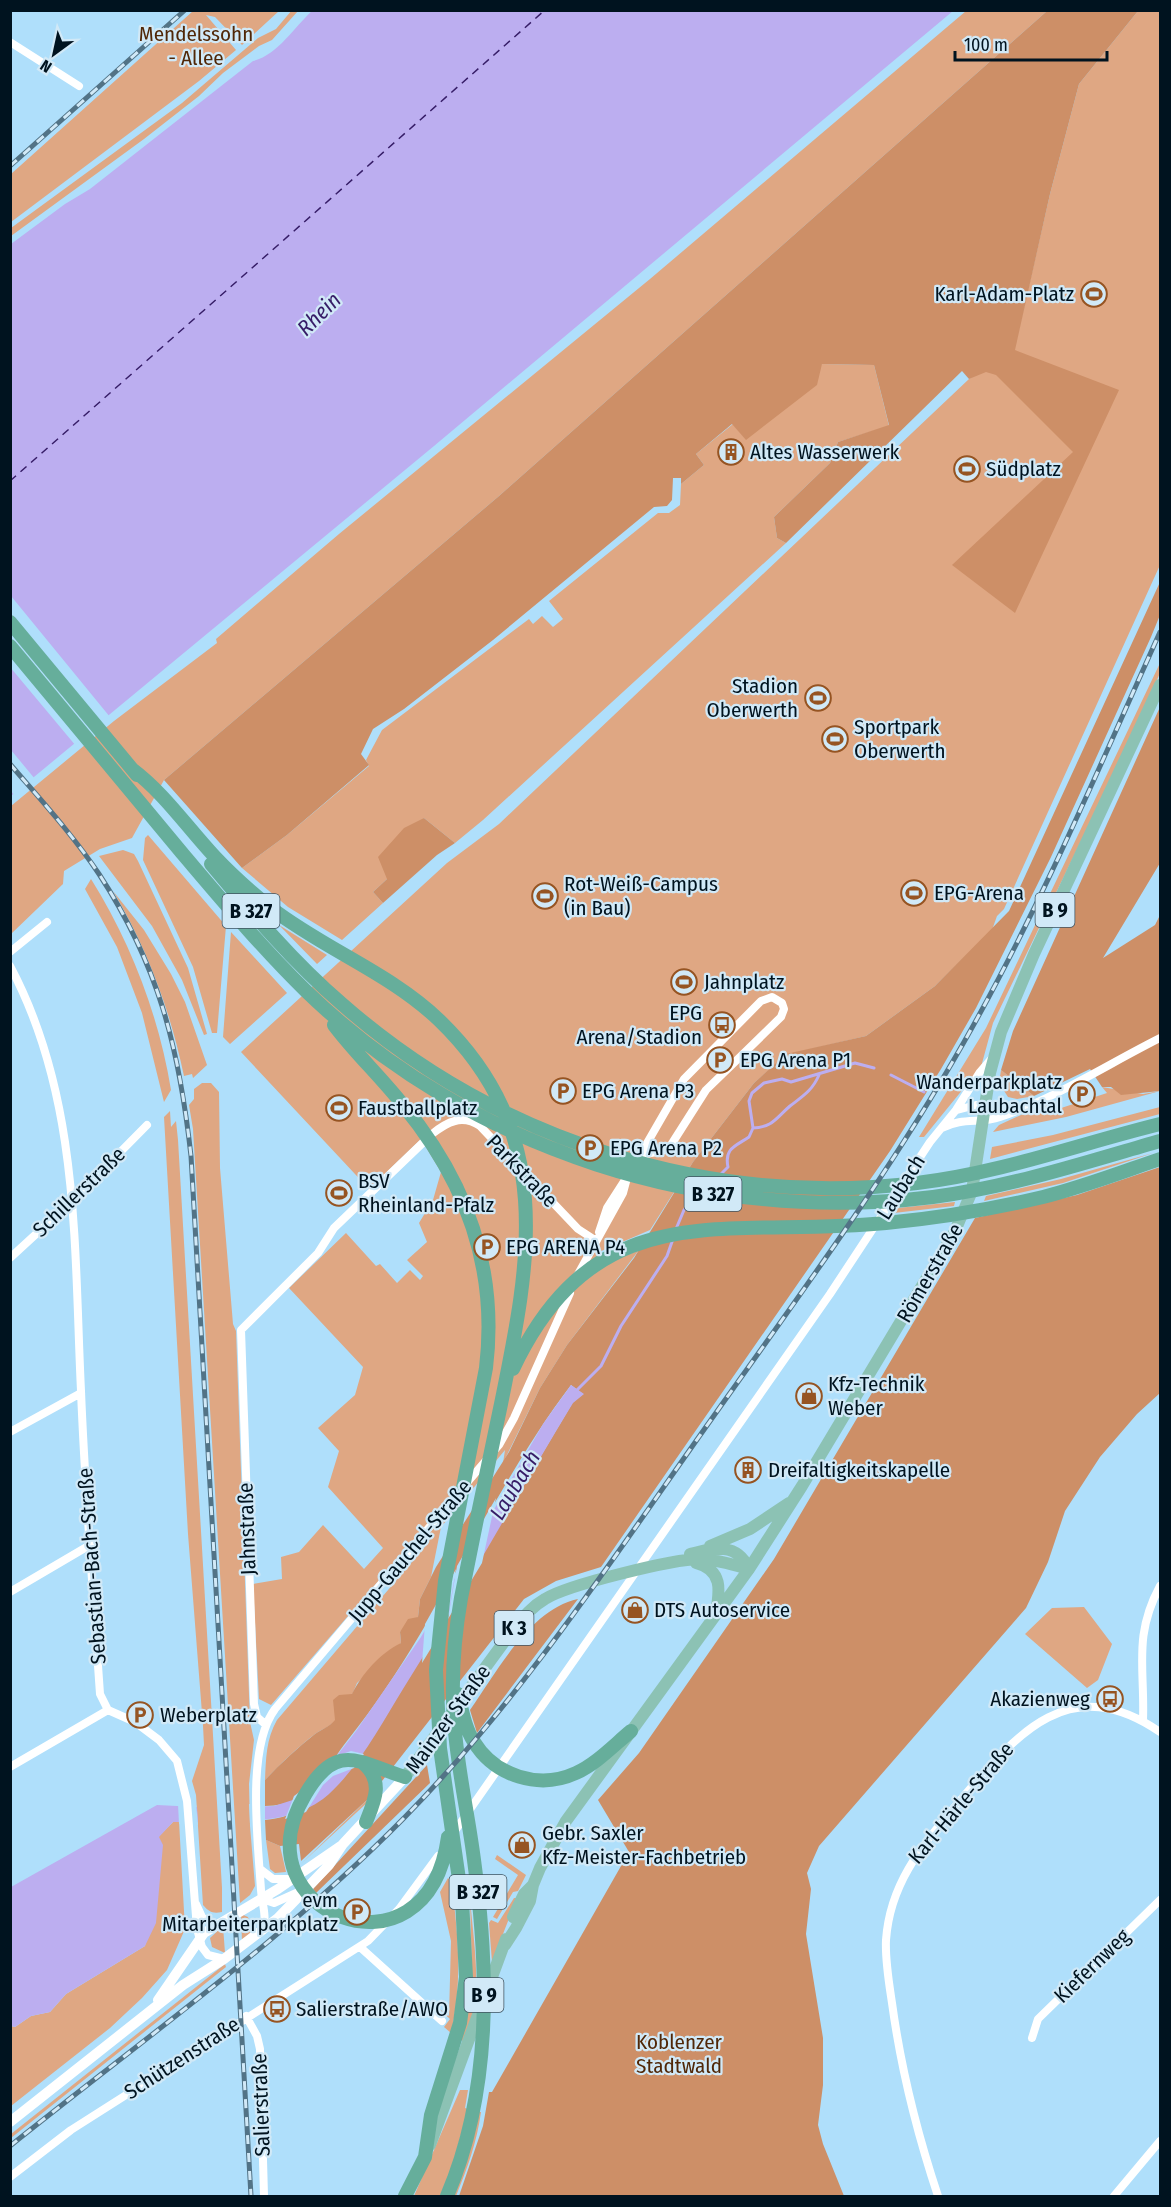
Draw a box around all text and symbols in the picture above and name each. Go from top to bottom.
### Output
park label: Mendelssohn - Allee [139,21,253,71]
north arrow [24,24,84,84]
scale bar [955,24,1106,62]
text: 100 m [964,34,1008,56]
text: N [37,56,55,77]
sports icon: Karl-Adam-Platz [1079,279,1109,309]
place label: Karl-Adam-Platz [934,281,1074,307]
water label: Rhein [291,286,347,342]
building icon: Altes Wasserwerk [716,437,746,467]
place label: Altes Wasserwerk [750,439,900,465]
sports icon: Südplatz [952,454,982,484]
place label: Südplatz [986,456,1061,482]
place label: Stadion Oberwerth [707,673,798,723]
sports icon: Stadion Oberwerth [803,683,833,713]
place label: Sportpark Oberwerth [854,714,945,764]
sports icon: Sportpark Oberwerth [820,724,850,754]
place label: Rot-Weiß-Campus (in Bau) [564,871,718,921]
sports icon: EPG-Arena [899,878,929,908]
place label: EPG-Arena [934,880,1024,906]
sports icon: Rot-Weiß-Campus (in Bau) [530,881,560,911]
road number: B 9 [1036,893,1074,927]
road number: B 327 [222,894,280,928]
sports icon: Jahnplatz [669,967,699,997]
place label: Jahnplatz [704,969,784,995]
place label: EPG Arena/Stadion [577,1000,702,1050]
bus stop icon: EPG Arena/Stadion [707,1010,737,1040]
parking icon: EPG Arena P1 [705,1045,735,1075]
place label: EPG Arena P1 [740,1047,851,1073]
place label: Wanderparkplatz Laubachtal [916,1069,1062,1119]
parking icon: EPG Arena P3 [548,1076,578,1106]
place label: EPG Arena P3 [582,1078,694,1104]
parking icon: Wanderparkplatz Laubachtal [1067,1079,1097,1109]
sports icon: Faustballplatz [324,1093,354,1123]
place label: Faustballplatz [358,1095,477,1121]
street label: Parkstraße [481,1129,563,1213]
parking icon: EPG Arena P2 [575,1133,605,1163]
place label: EPG Arena P2 [610,1135,722,1161]
street label: Schillerstraße [27,1141,131,1243]
street label: Laubach [871,1150,931,1224]
place label: BSV Rheinland-Pfalz [358,1168,494,1218]
road number: B 327 [684,1177,742,1211]
sports icon: BSV Rheinland-Pfalz [324,1178,354,1208]
street label: Römerstraße [891,1219,969,1327]
parking icon: EPG ARENA P4 [472,1232,502,1262]
place label: EPG ARENA P4 [506,1234,625,1260]
place label: Kfz-Technik Weber [828,1371,925,1421]
shop icon: Kfz-Technik Weber [794,1381,824,1411]
water label: Laubach [484,1446,546,1524]
building icon: Dreifaltigkeitskapelle [733,1455,763,1485]
place label: Dreifaltigkeitskapelle [768,1457,950,1483]
street label: Sebastian-Bach-Straße [72,1467,112,1665]
street label: Jupp-Gauchel-Straße [343,1474,477,1628]
street label: Jahnstraße [232,1482,262,1576]
shop icon: DTS Autoservice [620,1595,650,1625]
place label: DTS Autoservice [654,1597,790,1623]
road number: K 3 [494,1611,534,1645]
street label: Mainzer Straße [400,1659,496,1779]
bus stop icon: Akazienweg [1095,1684,1125,1714]
place label: Akazienweg [990,1686,1090,1712]
parking icon: Weberplatz [125,1700,155,1730]
place label: Weberplatz [160,1702,257,1728]
street label: Karl-Härle-Straße [903,1737,1019,1869]
place label: Gebr. Saxler Kfz-Meister-Fachbetrieb [542,1820,746,1870]
shop icon: Gebr. Saxler Kfz-Meister-Fachbetrieb [507,1830,537,1860]
road number: B 327 [450,1875,506,1909]
place label: evm Mitarbeiterparkplatz [162,1887,338,1937]
parking icon: evm Mitarbeiterparkplatz [342,1897,372,1927]
street label: Kiefernweg [1049,1923,1136,2009]
road number: B 9 [464,1978,504,2012]
bus stop icon: Salierstraße/AWO [262,1994,292,2024]
place label: Salierstraße/AWO [296,1996,448,2022]
street label: Schützenstraße [119,2011,245,2105]
park label: Koblenzer Stadtwald [636,2029,723,2079]
street label: Salierstraße [246,2053,276,2157]

